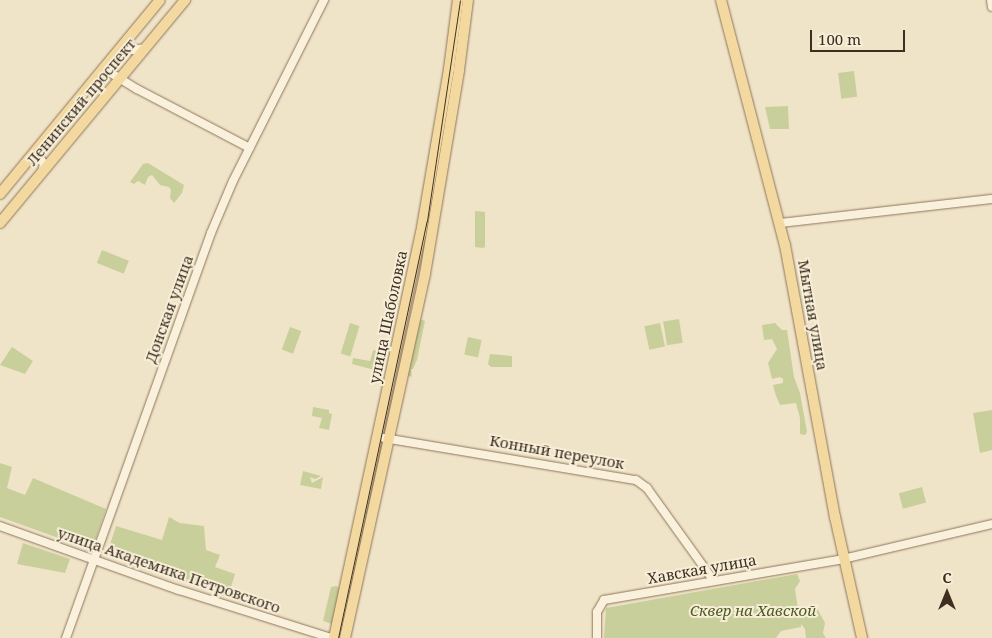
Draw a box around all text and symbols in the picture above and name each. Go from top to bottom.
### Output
scale bar [812,20,907,52]
text: 100 m [818,29,861,49]
street label: Ленинский проспект [23,35,139,169]
street label: улица Шаболовка [365,249,411,385]
street label: Донская улица [141,253,197,365]
street label: Мытная улица [794,258,832,372]
street label: Конный переулок [488,431,626,473]
street label: улица Академика Петровского [55,523,283,617]
street label: Хавская улица [646,551,758,587]
north arrow [922,568,972,618]
text: С [942,568,952,587]
park label: Сквер на Хавской [690,602,816,620]

